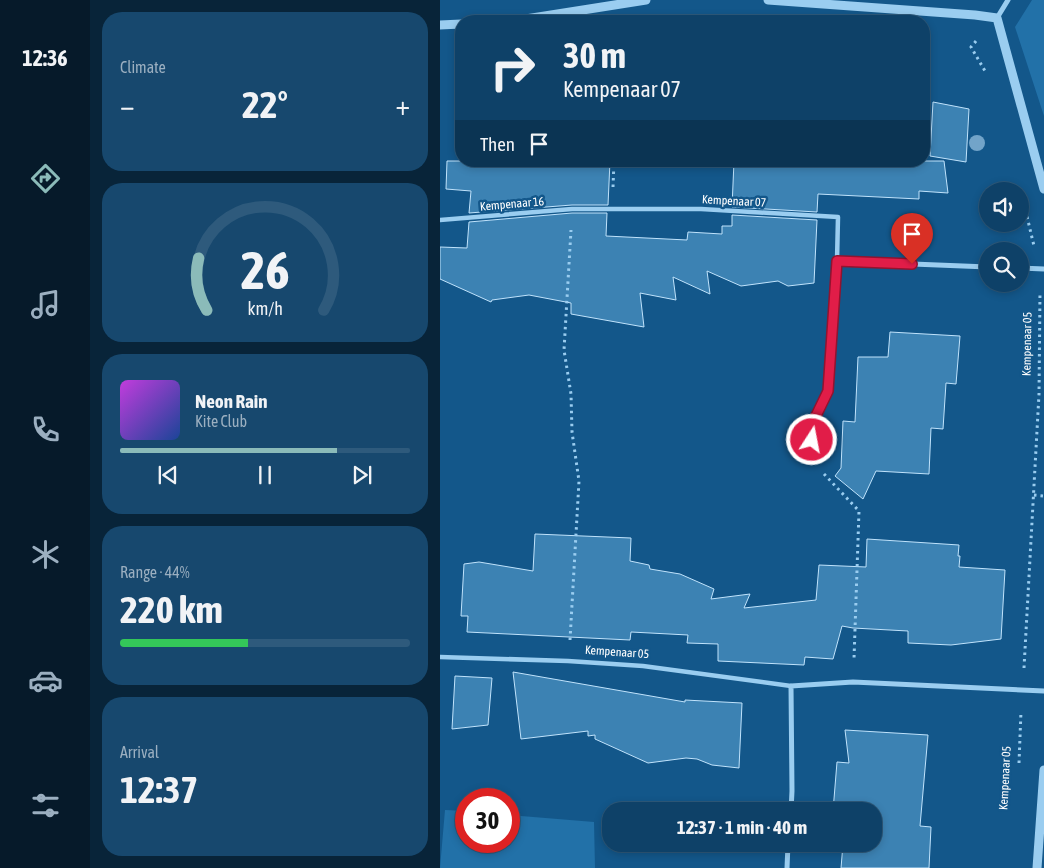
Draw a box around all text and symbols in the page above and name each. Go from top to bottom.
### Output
icon: right [480,35,545,100]
text: 30 m [563,35,626,75]
text: 12:36 [22,45,68,71]
text: Climate [120,58,166,76]
text: Kempenaar 07 [563,76,681,102]
text: 22° [242,83,288,126]
text: − [120,89,135,121]
text: + [395,89,410,121]
icon: arrive [525,130,553,158]
text: Then [480,133,515,155]
icon: directions [28,161,63,196]
map controls [979,182,1029,292]
button: sound [979,182,1029,232]
street label: Kempenaar 07 [702,192,767,210]
street label: Kempenaar 16 [479,194,545,214]
pin [891,213,933,264]
icon: arrive [898,220,926,248]
text: 26 [241,240,289,300]
button: search [979,242,1029,292]
icon: music [28,287,63,322]
text: km/h [247,298,283,319]
street label: Kempenaar 05 [1019,312,1035,376]
text: Neon Rain [195,390,267,412]
icon: phone [28,412,63,447]
text: Kite Club [195,412,247,430]
position arrow [785,413,837,465]
icon: previous [154,461,182,489]
icon: pause [251,461,279,489]
icon: next [348,461,376,489]
icon: climate [28,537,63,572]
text: Range · 44% [120,563,190,581]
text: 220 km [120,588,223,631]
street label: Kempenaar 05 [584,643,650,661]
icon: car [28,663,63,698]
text: Arrival [120,743,159,761]
street label: Kempenaar 05 [996,746,1014,810]
text: 12:37 [120,768,198,811]
icon: filters [28,788,63,823]
speed limit sign: 30 [455,788,520,853]
text: 12:37 · 1 min · 40 m [677,816,807,838]

